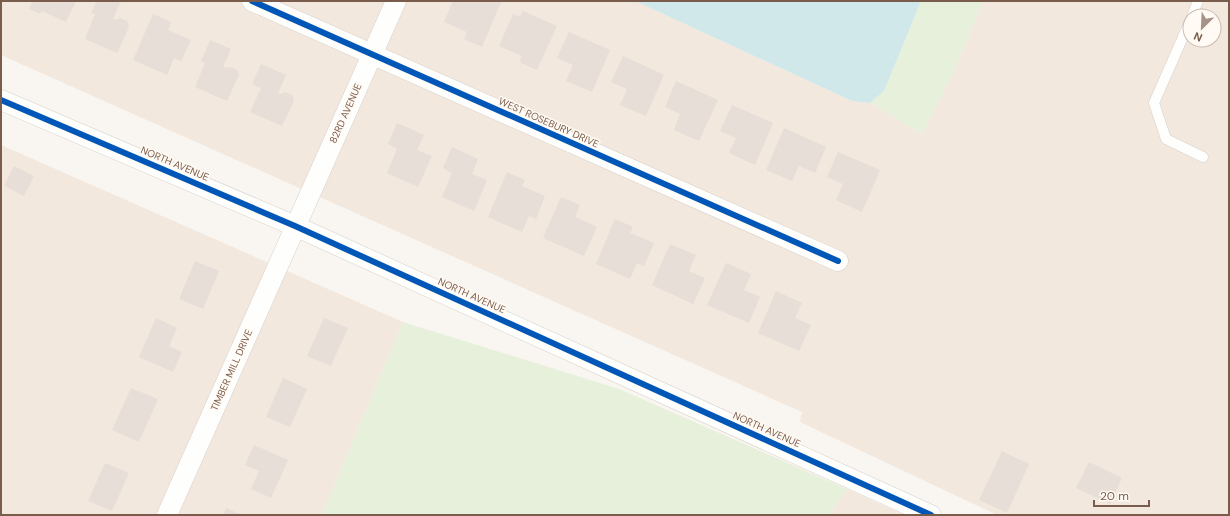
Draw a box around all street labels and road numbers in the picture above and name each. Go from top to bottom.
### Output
street label: 82RD AVENUE [326,81,365,145]
street label: WEST ROSEBURY DRIVE [497,94,601,151]
street label: NORTH AVENUE [139,143,211,184]
street label: NORTH AVENUE [436,275,508,316]
street label: TIMBER MILL DRIVE [208,327,255,413]
street label: NORTH AVENUE [731,409,803,450]

